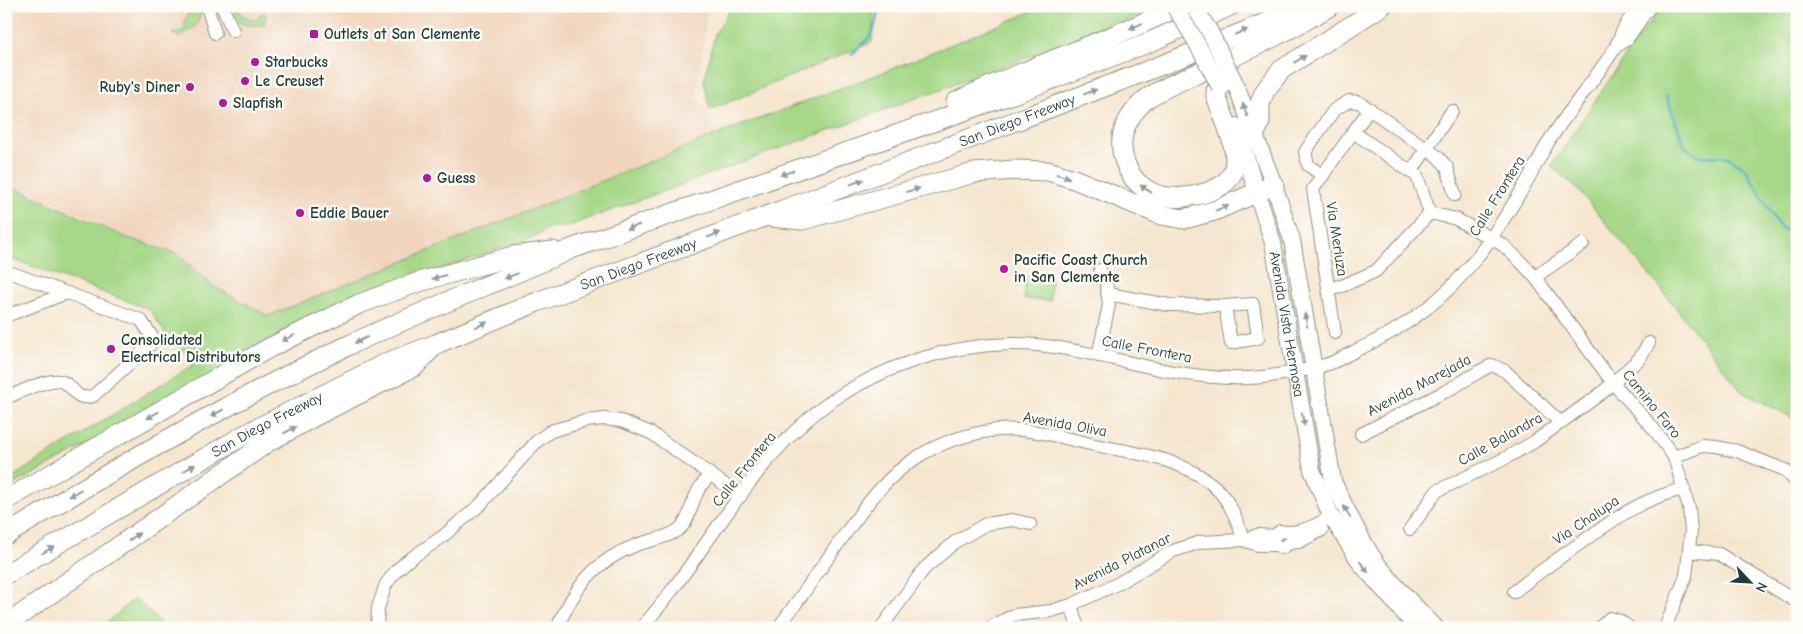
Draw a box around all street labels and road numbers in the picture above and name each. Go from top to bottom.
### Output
street label: San Diego Freeway [956,90,1078,151]
street label: Calle Frontera [1465,152,1529,240]
street label: Via Merluza [1322,201,1352,277]
street label: San Diego Freeway [578,234,700,294]
street label: Avenida Vista Hermosa [1266,250,1308,398]
street label: Calle Frontera [1100,331,1194,367]
street label: Avenida Marejada [1364,350,1474,420]
street label: Camino Faro [1619,366,1685,442]
street label: San Diego Freeway [208,388,326,461]
street label: Avenida Oliva [1022,408,1108,440]
street label: Calle Balandra [1455,408,1545,470]
street label: Calle Frontera [708,428,780,510]
street label: Via Chalupa [1550,491,1622,549]
street label: Avenida Platanar [1070,529,1174,593]

